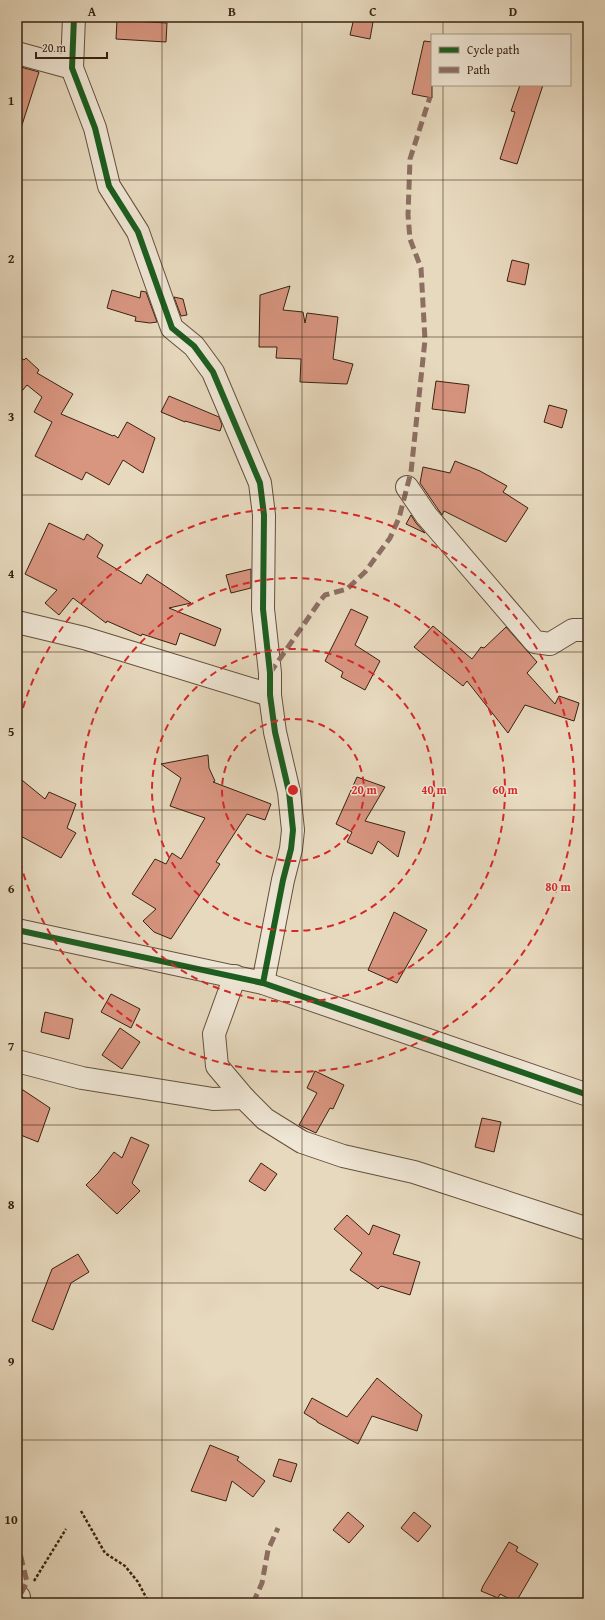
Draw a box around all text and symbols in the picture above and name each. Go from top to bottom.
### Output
text: A [88,2,97,21]
text: B [228,2,236,21]
text: C [369,2,377,21]
text: D [509,2,517,21]
scale bar [36,34,107,60]
legend [431,34,571,86]
text: 20 m [42,39,66,56]
text: Cycle path [467,41,520,58]
text: Path [467,61,490,78]
text: 1 [8,91,14,110]
text: 2 [8,249,15,268]
text: 3 [8,407,14,426]
text: 4 [8,564,15,583]
text: 5 [8,722,15,741]
text: 20 m [351,781,377,798]
text: 40 m [421,781,447,798]
text: 60 m [492,781,518,798]
centre of rings [286,783,300,797]
text: 80 m [545,878,571,895]
text: 6 [8,879,15,898]
text: 7 [8,1037,15,1056]
text: 8 [8,1195,15,1214]
text: 9 [8,1352,15,1371]
text: 10 [4,1510,18,1529]

